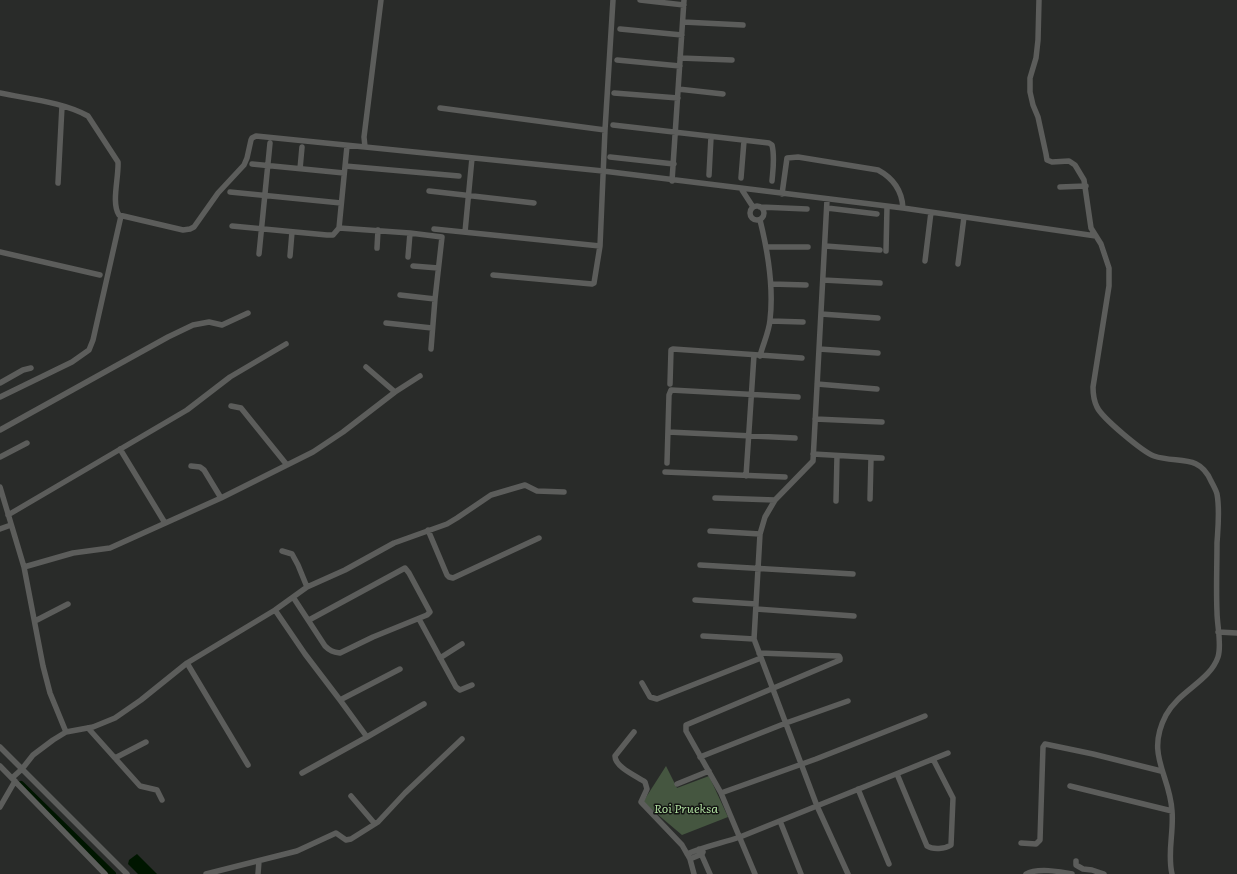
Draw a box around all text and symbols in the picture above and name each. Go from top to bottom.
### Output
park label: Roi Prueksa [654,802,718,816]

